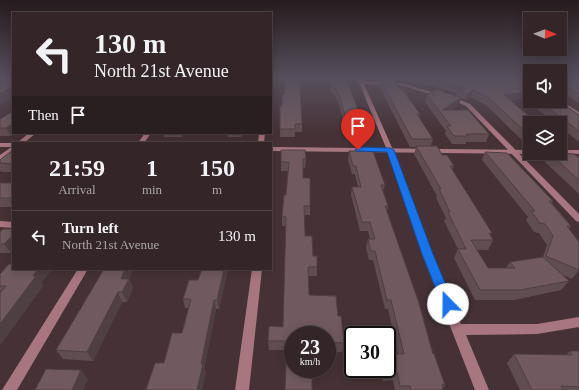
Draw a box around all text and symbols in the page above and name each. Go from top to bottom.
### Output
north arrow [523,12,567,56]
map controls [523,12,567,160]
icon: left [28,28,80,80]
text: 130 m [94,28,166,59]
text: North 21st Avenue [94,61,229,81]
button: sound [523,64,567,108]
icon: arrive [67,104,89,126]
text: Then [28,107,59,123]
pin [341,109,375,150]
icon: arrive [347,115,369,137]
button: layers [523,116,567,160]
text: 21:59 [49,155,105,181]
text: 1 [146,155,158,181]
text: 150 [199,155,235,181]
text: Arrival [58,182,96,197]
text: min [142,182,162,197]
text: m [212,182,222,197]
text: Turn left [62,220,119,236]
icon: left [28,226,50,248]
text: 130 m [218,228,256,244]
text: North 21st Avenue [62,237,159,252]
position arrow [427,283,469,325]
speed limit sign: 30 [344,326,396,378]
text: 23 [300,336,320,358]
text: km/h [300,356,320,367]

